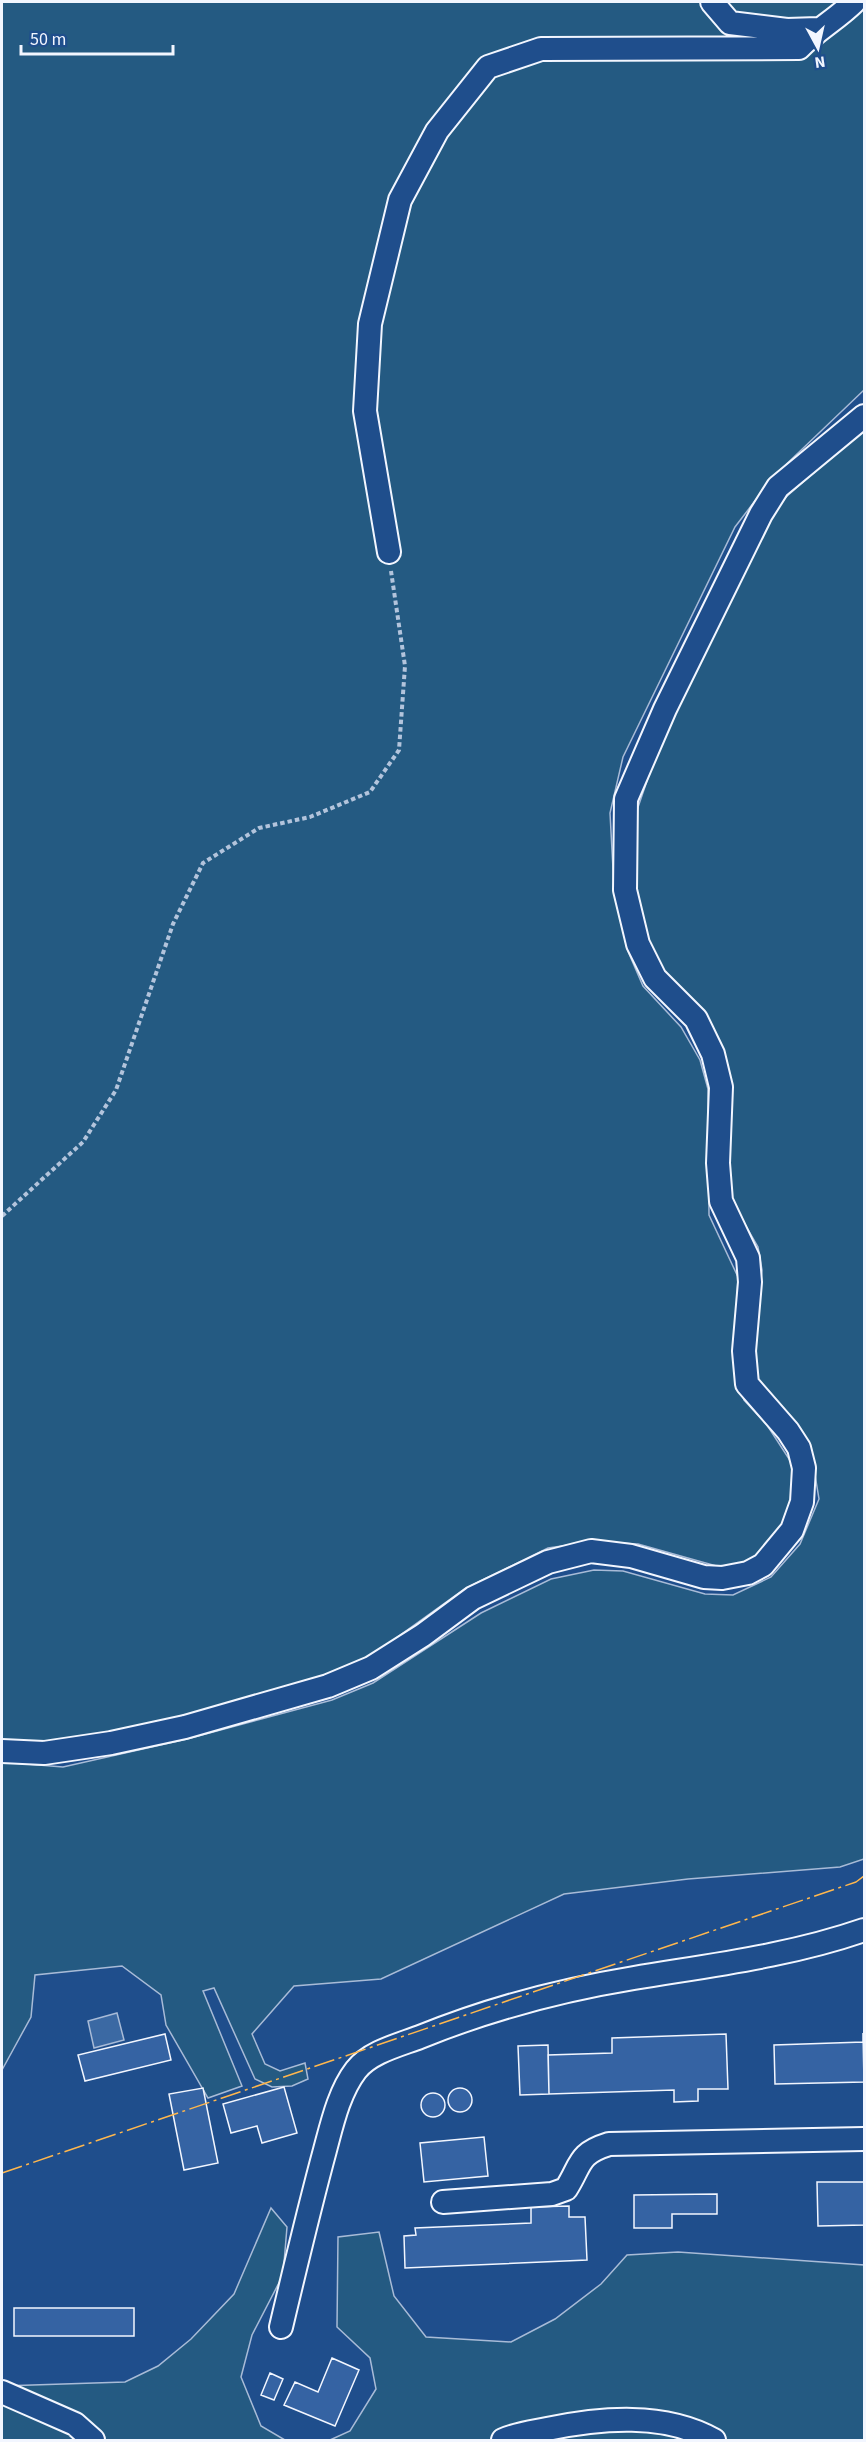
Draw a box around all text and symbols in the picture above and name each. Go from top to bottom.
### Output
scale bar [21,18,172,56]
north arrow [788,18,848,78]
text: 50 m [30,27,66,52]
text: N [813,50,827,73]

